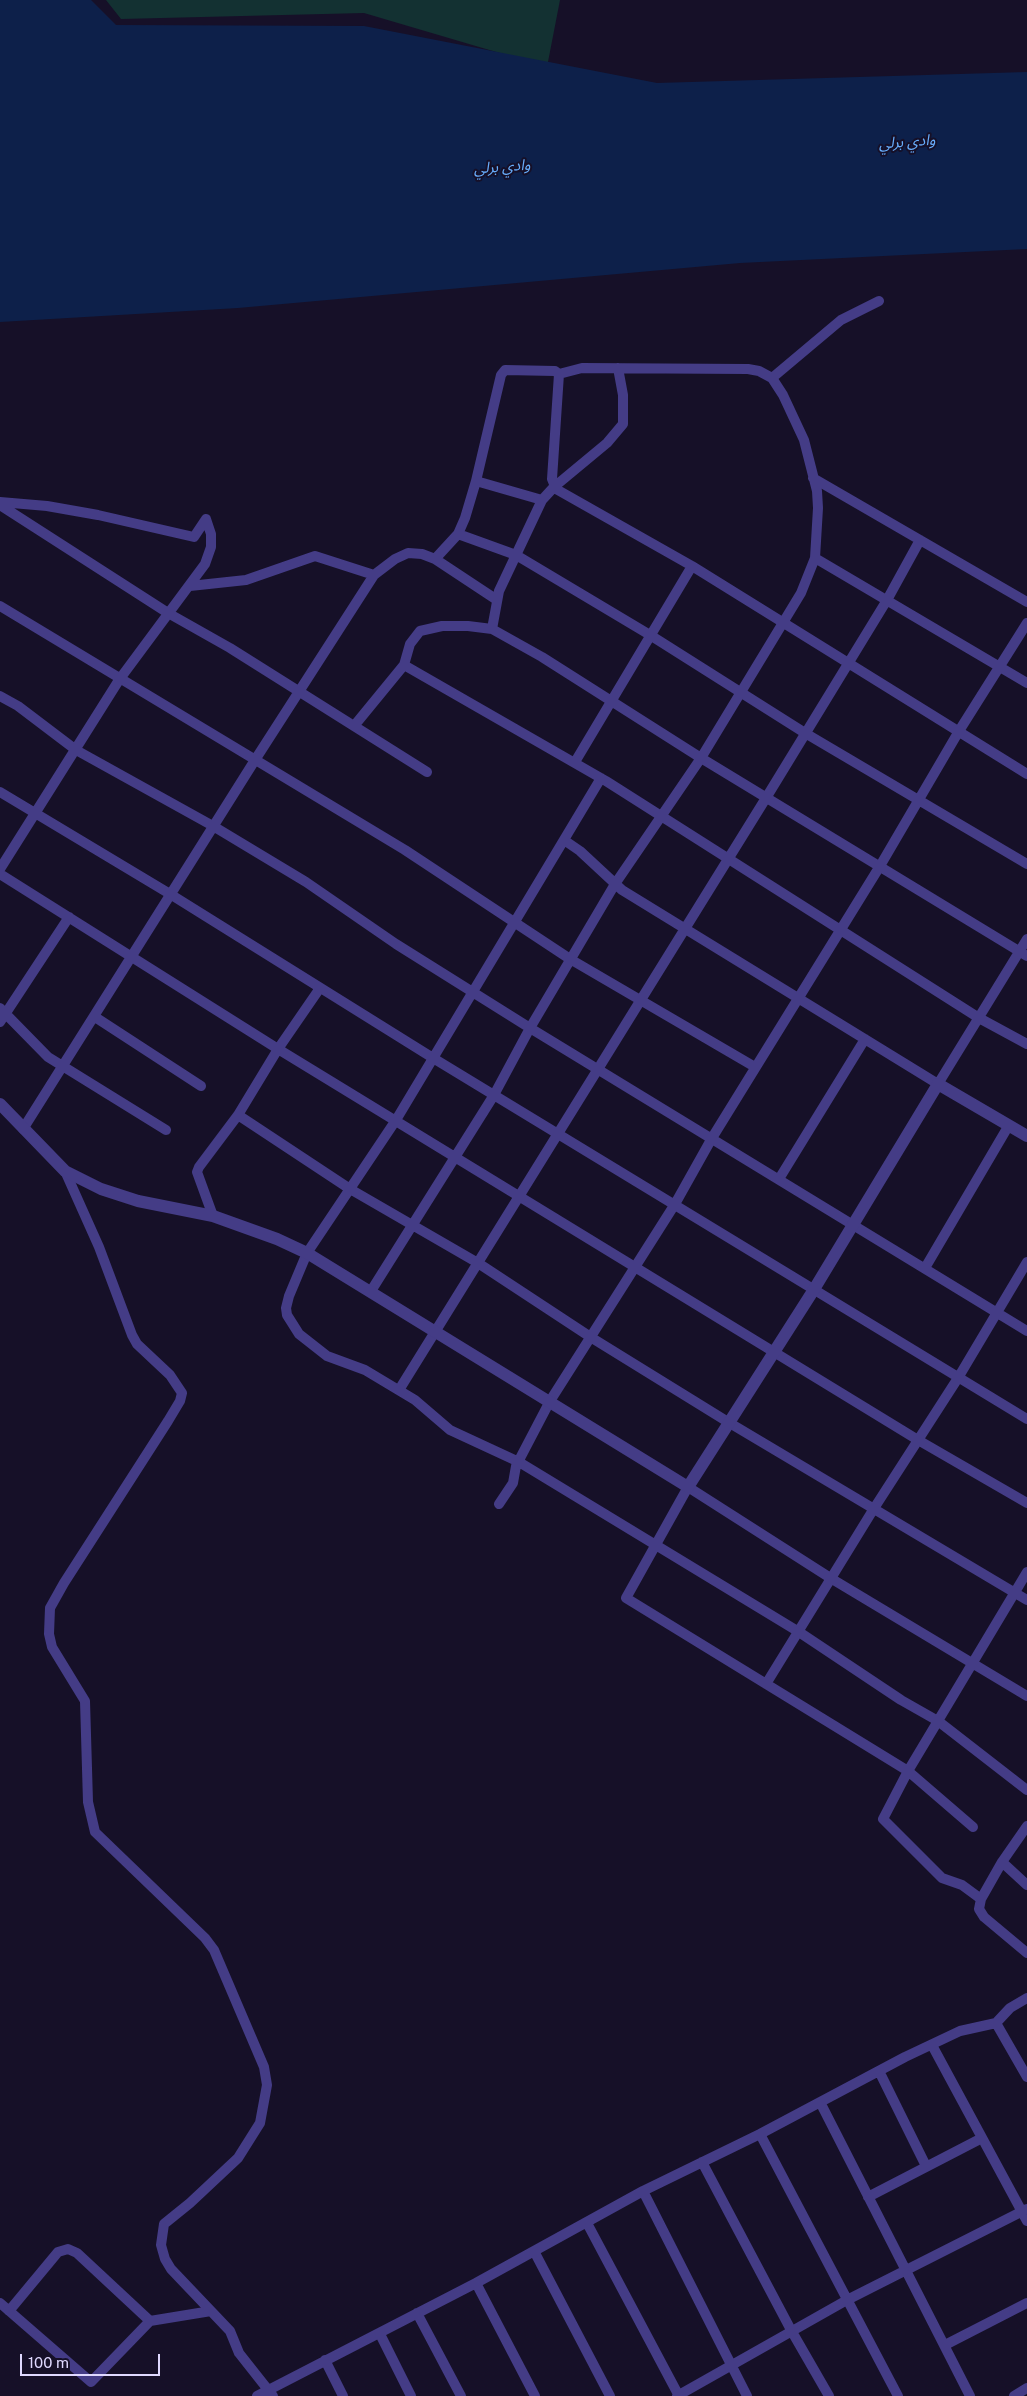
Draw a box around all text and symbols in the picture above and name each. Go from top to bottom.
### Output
water label: وادي برلي [878,131,936,153]
water label: وادي برلي [473,156,531,178]
scale bar [22,2344,162,2376]
text: 100 m [28,2354,69,2371]

